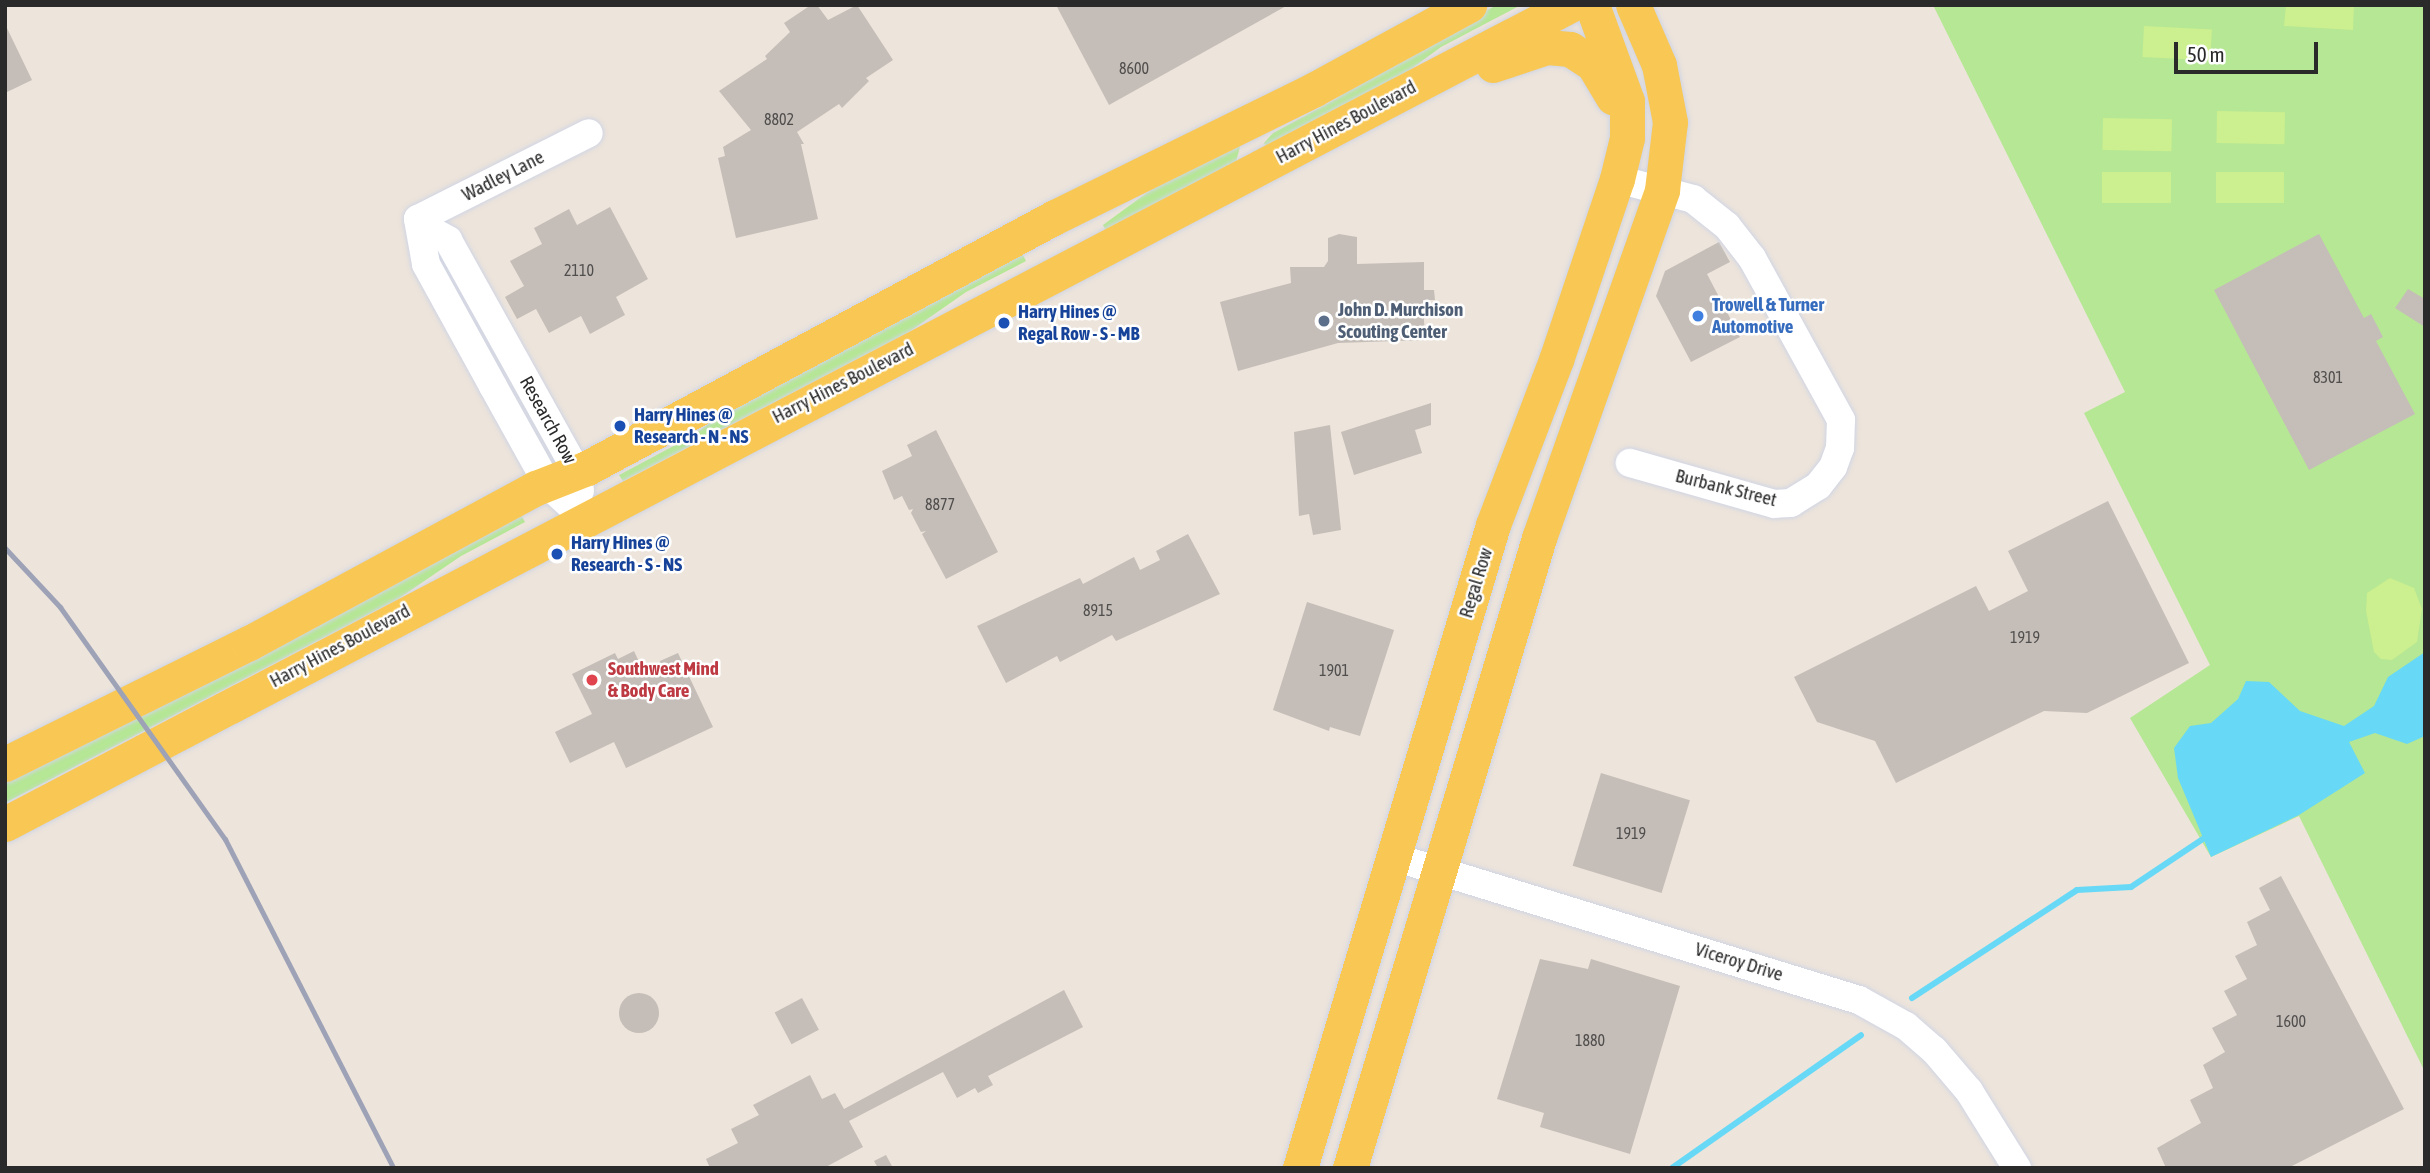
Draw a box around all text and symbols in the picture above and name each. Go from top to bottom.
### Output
scale bar [2178,28,2322,72]
text: 50 m [2187,42,2225,66]
house number: 8600 [1119,58,1149,78]
street label: Harry Hines Boulevard [1272,75,1420,169]
house number: 8802 [764,109,794,129]
street label: Wadley Lane [458,146,548,206]
house number: 2110 [564,260,594,280]
place label: Trowell & Turner Automotive [1712,294,1824,338]
place label: John D. Murchison Scouting Center [1338,299,1463,343]
place label: Harry Hines @ Regal Row - S - MB [1018,301,1140,345]
marker: Trowell & Turner Automotive [1690,308,1706,324]
marker: John D. Murchison Scouting Center [1316,313,1332,329]
marker: Harry Hines @ Regal Row - S - MB [996,315,1012,331]
street label: Harry Hines Boulevard [769,338,917,428]
house number: 8301 [2313,367,2343,387]
street label: Research Row [515,372,581,468]
place label: Harry Hines @ Research - N - NS [634,404,748,448]
marker: Harry Hines @ Research - N - NS [612,418,628,434]
street label: Burbank Street [1673,464,1779,512]
house number: 8877 [925,494,955,514]
place label: Harry Hines @ Research - S - NS [571,532,682,576]
street label: Regal Row [1455,545,1497,621]
marker: Harry Hines @ Research - S - NS [549,546,565,562]
street label: Harry Hines Boulevard [266,599,414,693]
house number: 8915 [1083,600,1113,620]
house number: 1919 [2010,627,2040,647]
place label: Southwest Mind & Body Care [608,658,719,702]
house number: 1901 [1319,660,1349,680]
marker: Southwest Mind & Body Care [582,670,602,690]
house number: 1919 [1616,823,1646,843]
street label: Viceroy Drive [1692,938,1786,986]
house number: 1600 [2276,1011,2306,1031]
house number: 1880 [1575,1030,1605,1050]

